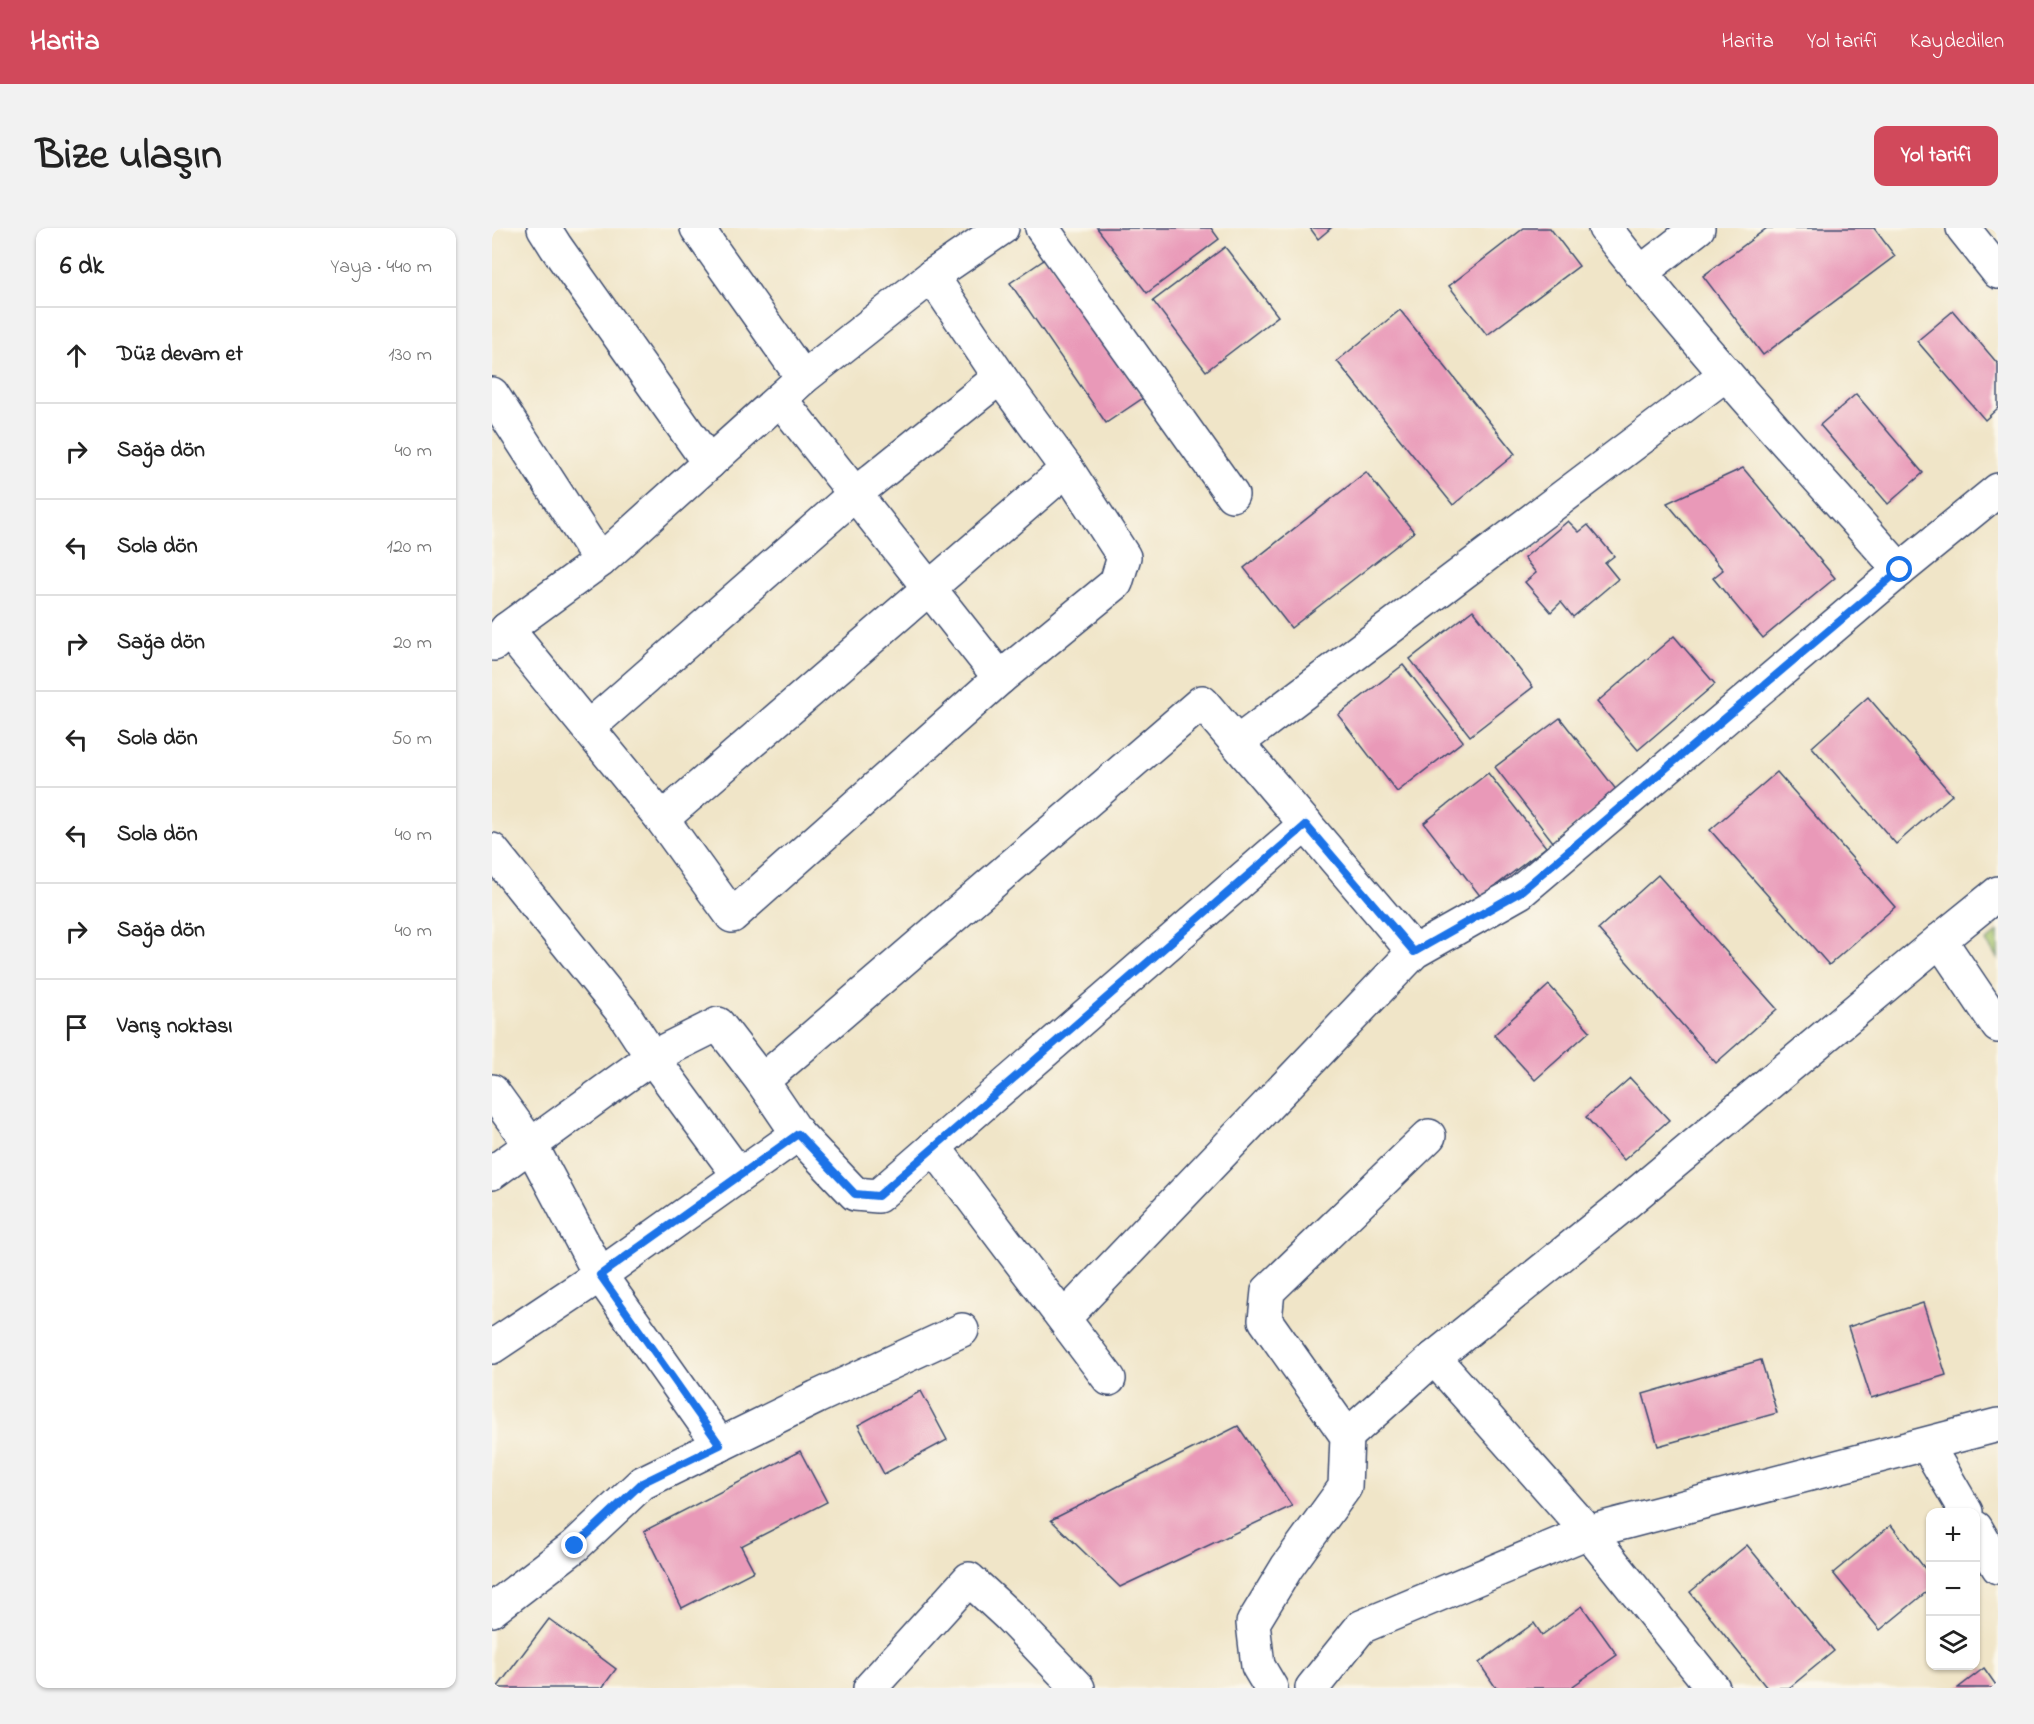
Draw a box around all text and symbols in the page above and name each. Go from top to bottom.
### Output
text: Harita [30,22,100,63]
text: Harita [1722,27,1774,57]
text: Yol tarifi [1807,27,1877,57]
text: Kaydedilen [1910,27,2004,57]
text: Bize ulaşın [36,126,222,187]
button: Yol tarifi [1874,126,1998,186]
text: 6 dk [60,248,104,286]
text: Yaya · 440 m [330,253,432,282]
icon: ahead [60,339,93,372]
text: Düz devam et [117,339,243,371]
text: 130 m [388,341,432,370]
icon: right [60,435,93,468]
text: Sağa dön [117,435,205,467]
text: 40 m [395,437,432,466]
icon: left [60,531,93,564]
text: Sola dön [117,531,198,563]
text: 120 m [387,533,432,562]
route start [1886,556,1912,582]
icon: right [60,627,93,660]
text: Sağa dön [117,627,205,659]
text: 20 m [393,629,432,658]
icon: left [60,723,93,756]
text: Sola dön [117,723,198,755]
text: 50 m [391,725,432,754]
icon: left [60,819,93,852]
text: Sola dön [117,819,198,851]
text: 40 m [395,821,432,850]
icon: right [60,915,93,948]
text: Sağa dön [117,915,205,947]
text: 40 m [395,917,432,946]
icon: arrive [60,1011,93,1044]
text: Varış noktası [117,1011,232,1043]
map controls [1926,1508,1980,1670]
button: + [1926,1508,1980,1562]
route end [561,1532,587,1558]
button: − [1926,1562,1980,1616]
button: layers [1926,1616,1980,1670]

